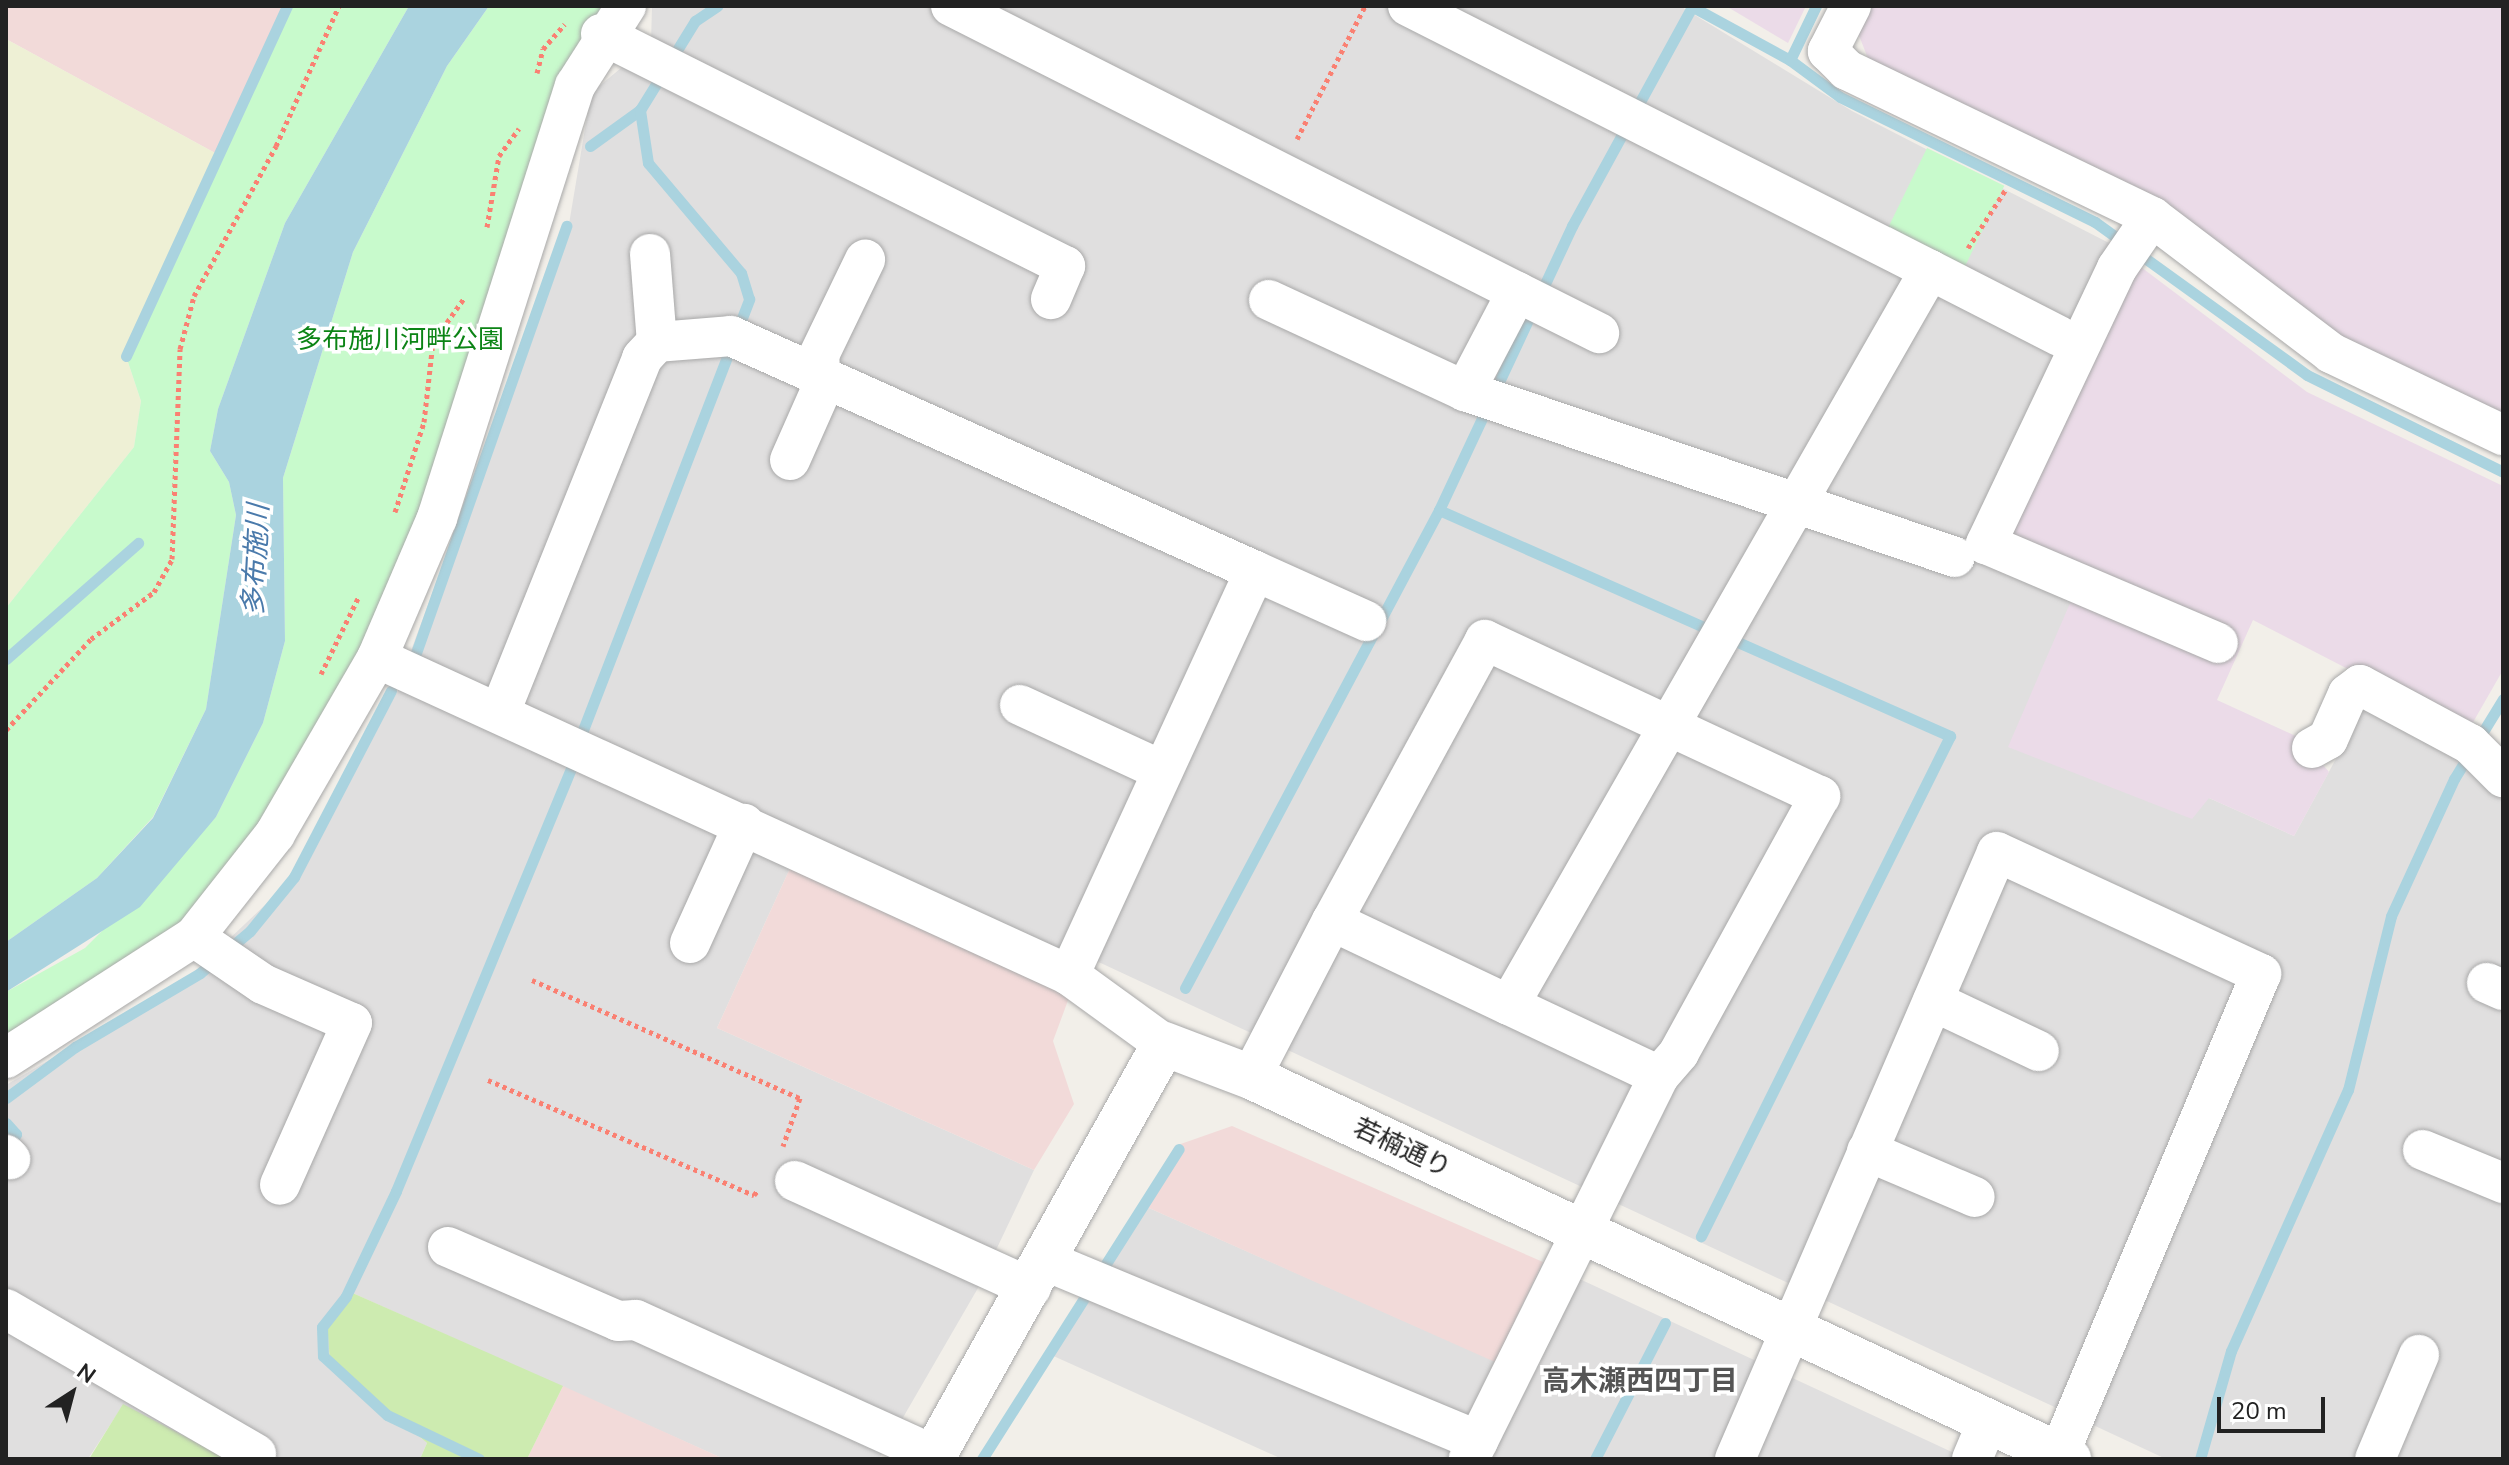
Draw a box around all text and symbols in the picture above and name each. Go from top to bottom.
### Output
park label: 多布施川河畔公園 [296,324,504,356]
water label: 多布施川 [236,503,276,617]
street label: 若楠通り [1348,1112,1456,1184]
north arrow [32,1353,112,1433]
text: N [71,1357,102,1391]
district label: 高木瀬西四丁目 [1542,1364,1738,1398]
scale bar [2221,1381,2329,1431]
text: 20 m [2231,1395,2287,1427]

